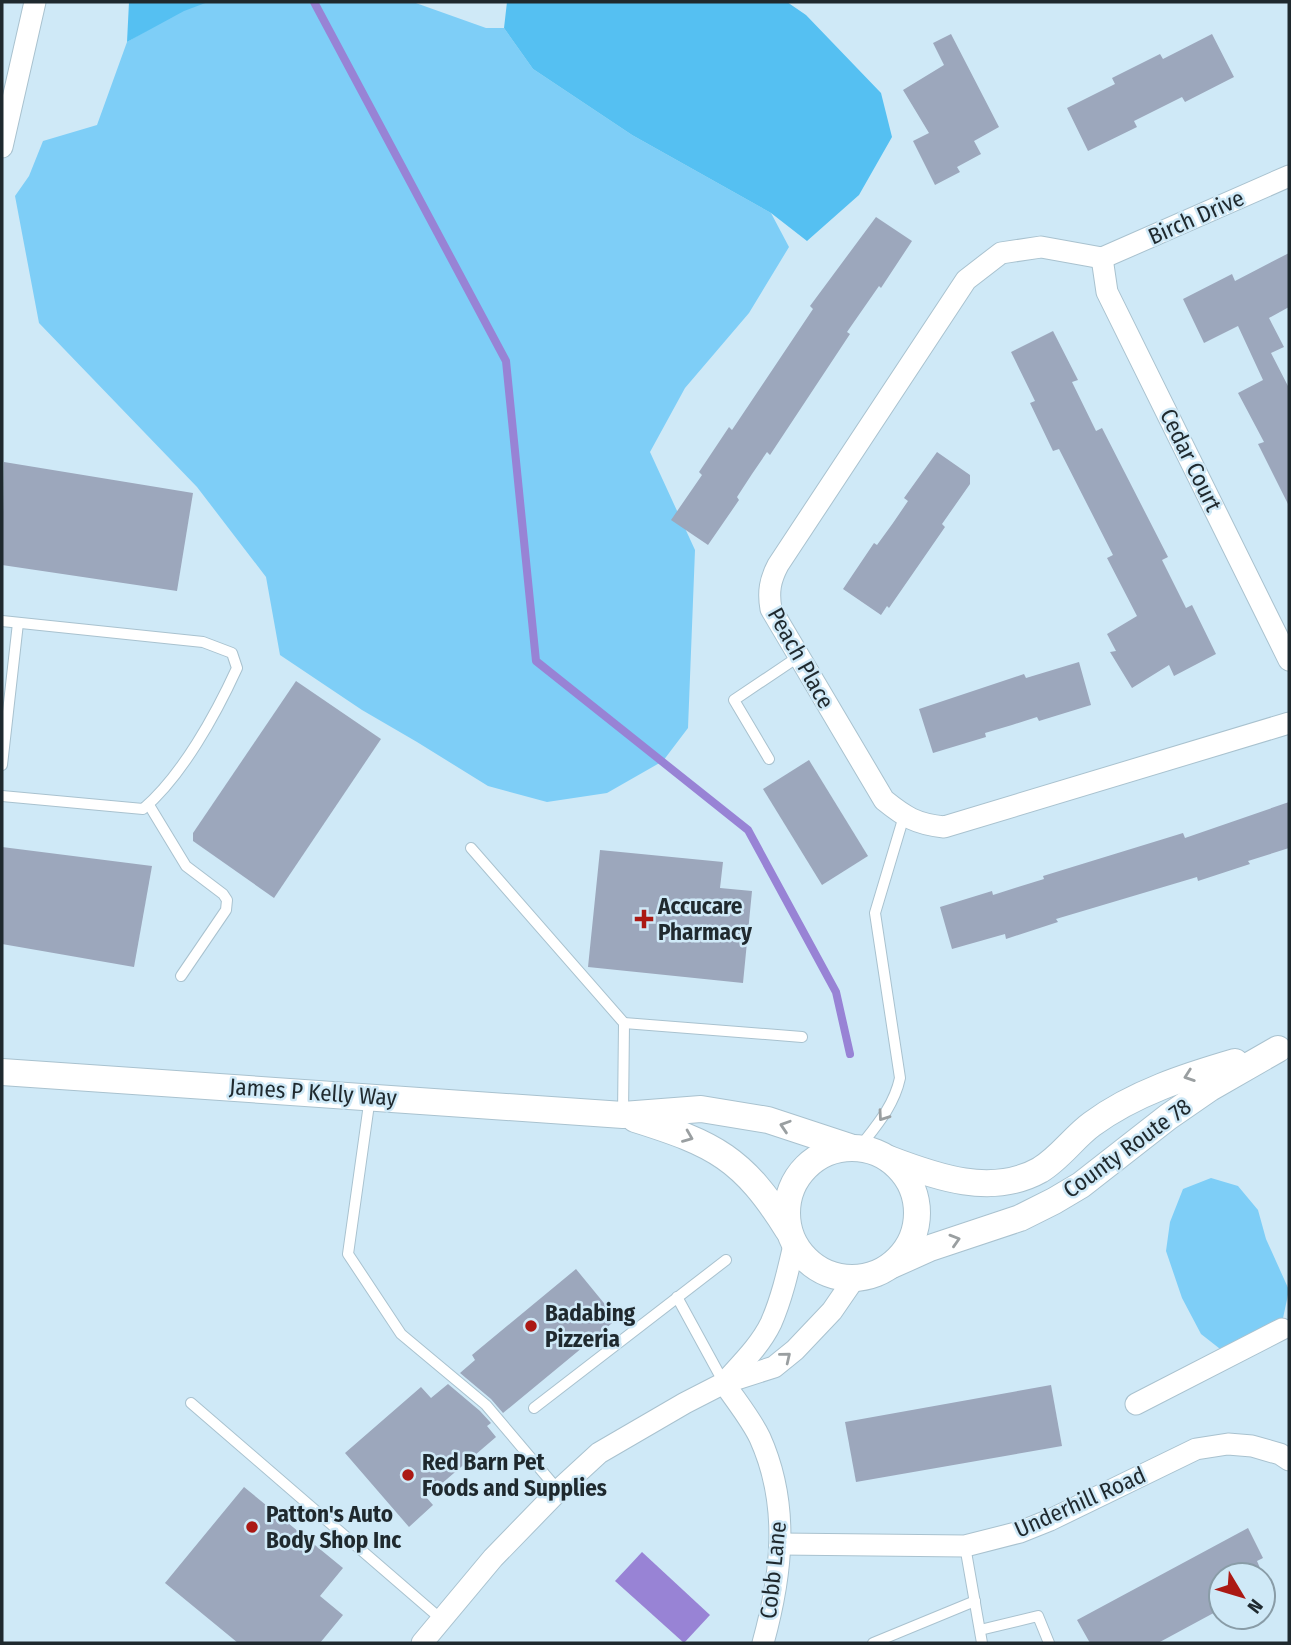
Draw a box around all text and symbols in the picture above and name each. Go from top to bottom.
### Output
street label: Birch Drive [1144,184,1248,250]
street label: Cedar Court [1154,404,1228,516]
street label: Peach Place [762,603,840,713]
place label: Accucare Pharmacy [657,892,753,946]
marker: Accucare Pharmacy [636,911,652,927]
one-way arrow [1184,1068,1196,1082]
street label: James P Kelly Way [228,1072,398,1112]
street label: County Route 78 [1058,1092,1196,1204]
one-way arrow [879,1108,891,1121]
one-way arrow [779,1120,792,1134]
one-way arrow [681,1129,693,1143]
one-way arrow [949,1233,961,1248]
place label: Badabing Pizzeria [545,1299,636,1353]
marker: Badabing Pizzeria [523,1318,539,1334]
one-way arrow [779,1352,791,1365]
place label: Red Barn Pet Foods and Supplies [422,1448,607,1502]
street label: Underhill Road [1010,1461,1150,1543]
marker: Red Barn Pet Foods and Supplies [400,1467,416,1483]
place label: Patton's Auto Body Shop Inc [266,1500,401,1554]
marker: Patton's Auto Body Shop Inc [244,1519,260,1535]
street label: Cobb Lane [754,1520,792,1620]
north arrow [1207,1561,1277,1631]
text: N [1242,1595,1268,1618]

